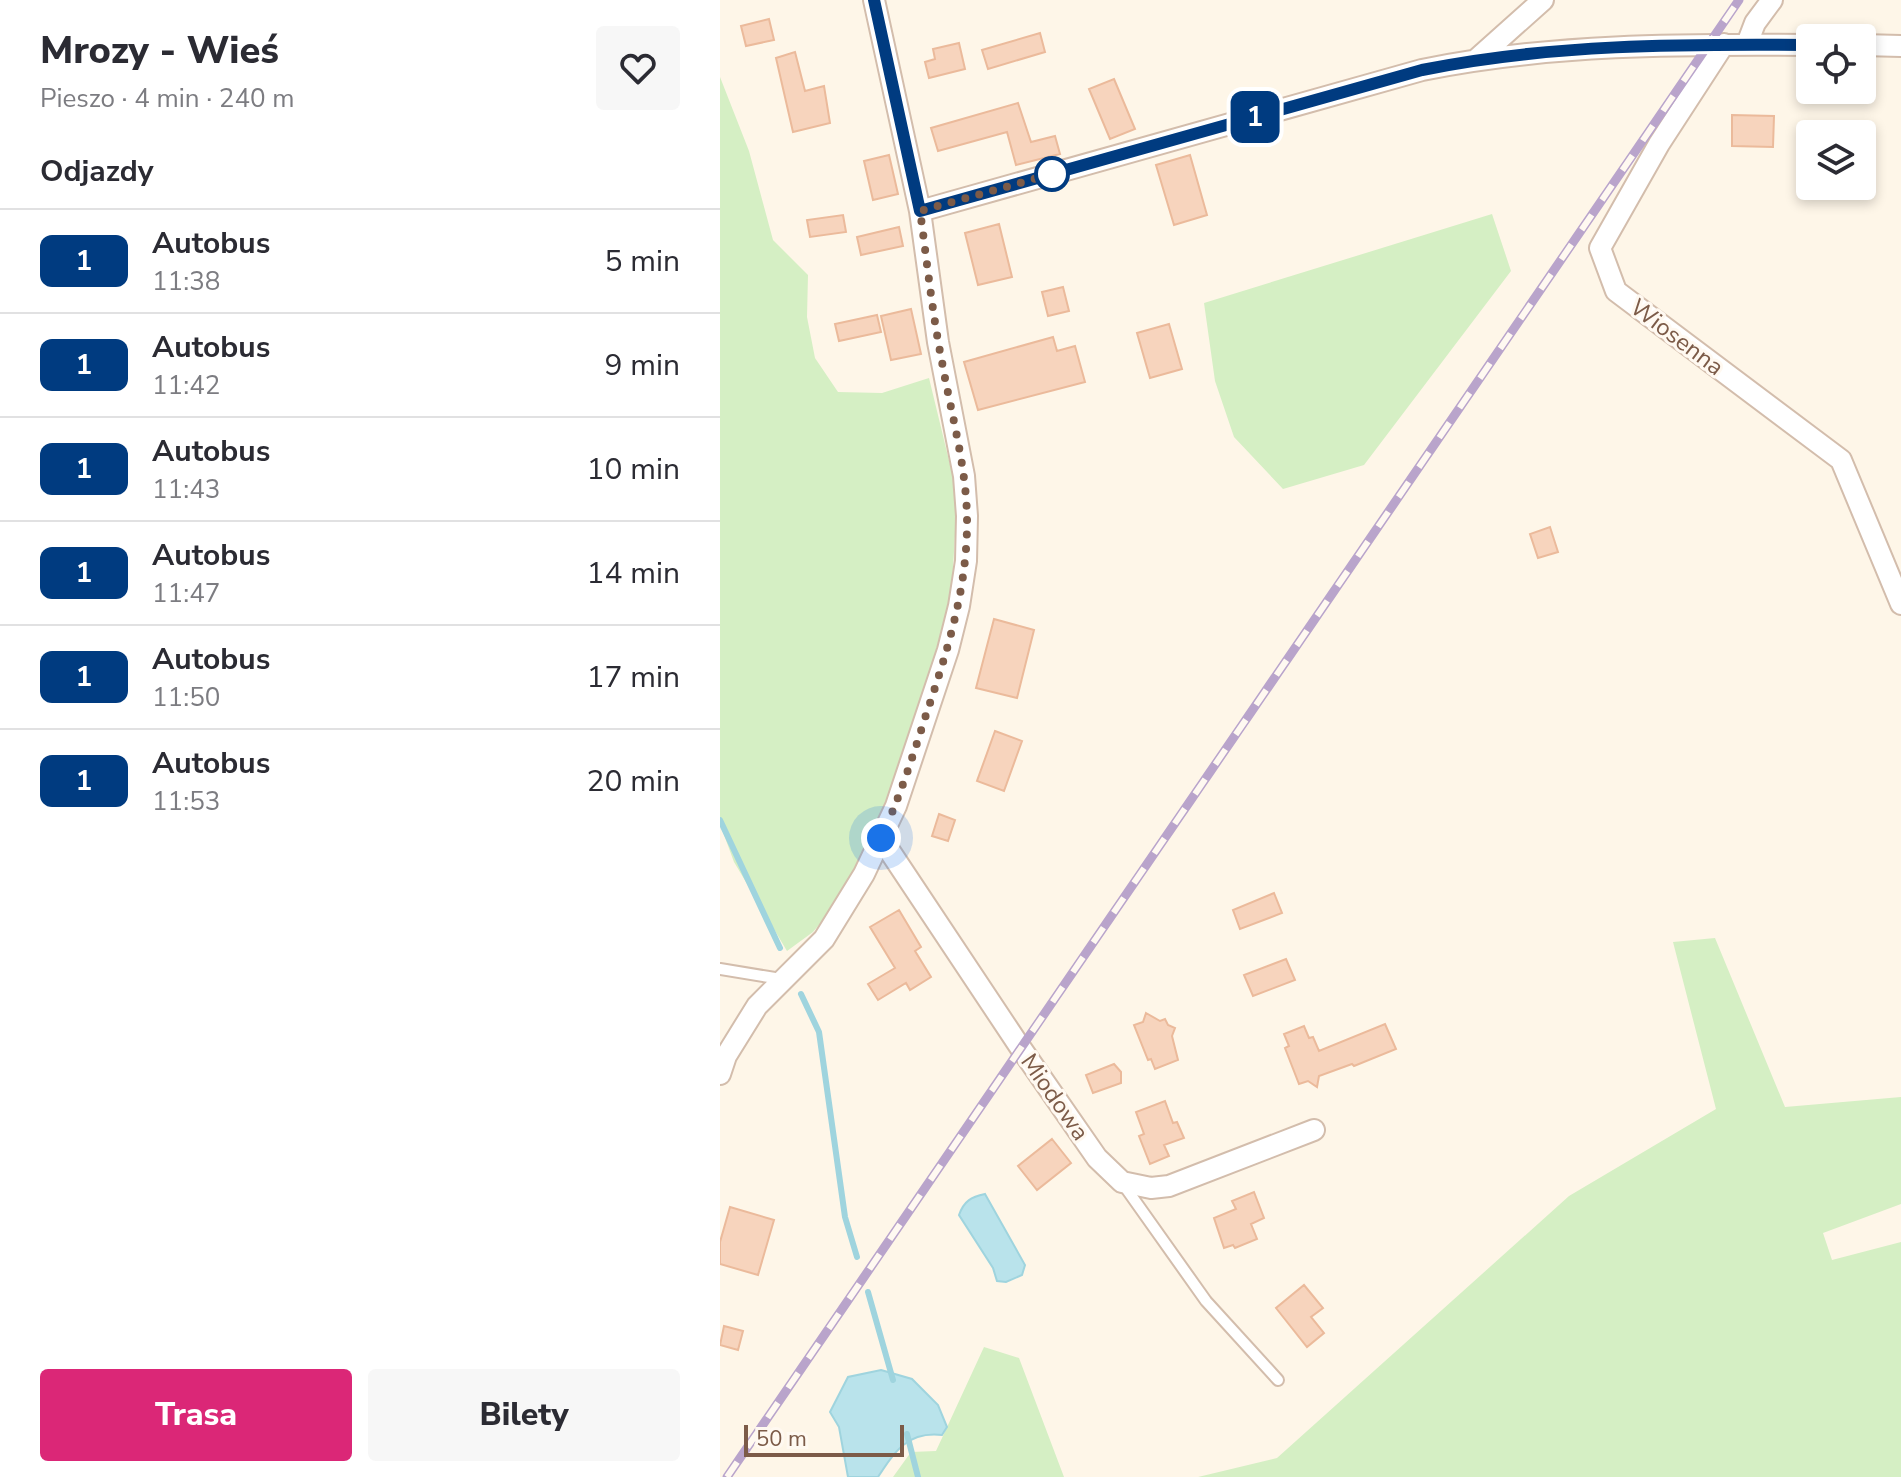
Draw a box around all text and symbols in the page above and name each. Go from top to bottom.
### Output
map controls [1796,24,1876,200]
button: locate [1796,24,1876,104]
text: Mrozy - Wieś [40,25,279,76]
button: heart [596,26,680,110]
text: Pieszo · 4 min · 240 m [40,81,295,116]
line badge: 1 [1229,91,1281,143]
text: 1 [1247,98,1263,136]
button: layers [1796,120,1876,200]
text: Odjazdy [40,151,153,192]
unlabelled marker [1035,157,1069,191]
text: Autobus [152,223,270,264]
text: 5 min [605,241,680,282]
text: 1 [76,242,92,280]
text: 11:38 [152,264,220,299]
street label: Wiosenna [1624,291,1730,383]
text: Autobus [152,327,270,368]
text: 9 min [605,345,680,386]
text: 1 [76,346,92,384]
text: 11:42 [152,368,220,403]
text: Autobus [152,431,270,472]
text: 10 min [587,449,680,490]
text: 1 [76,450,92,488]
text: 11:43 [152,472,220,507]
text: Autobus [152,535,270,576]
text: 14 min [587,553,680,594]
text: 1 [76,554,92,592]
text: 11:47 [152,576,220,611]
text: Autobus [152,639,270,680]
text: 17 min [587,657,680,698]
text: 1 [76,658,92,696]
text: 11:50 [152,680,220,715]
text: Autobus [152,743,270,784]
text: 20 min [587,761,680,802]
text: 1 [76,762,92,800]
text: 11:53 [152,784,220,819]
your location [861,818,901,858]
street label: Miodowa [1013,1047,1097,1147]
button: Trasa [40,1369,352,1461]
button: Bilety [368,1369,680,1461]
scale bar [744,1421,904,1457]
text: 50 m [756,1424,807,1454]

